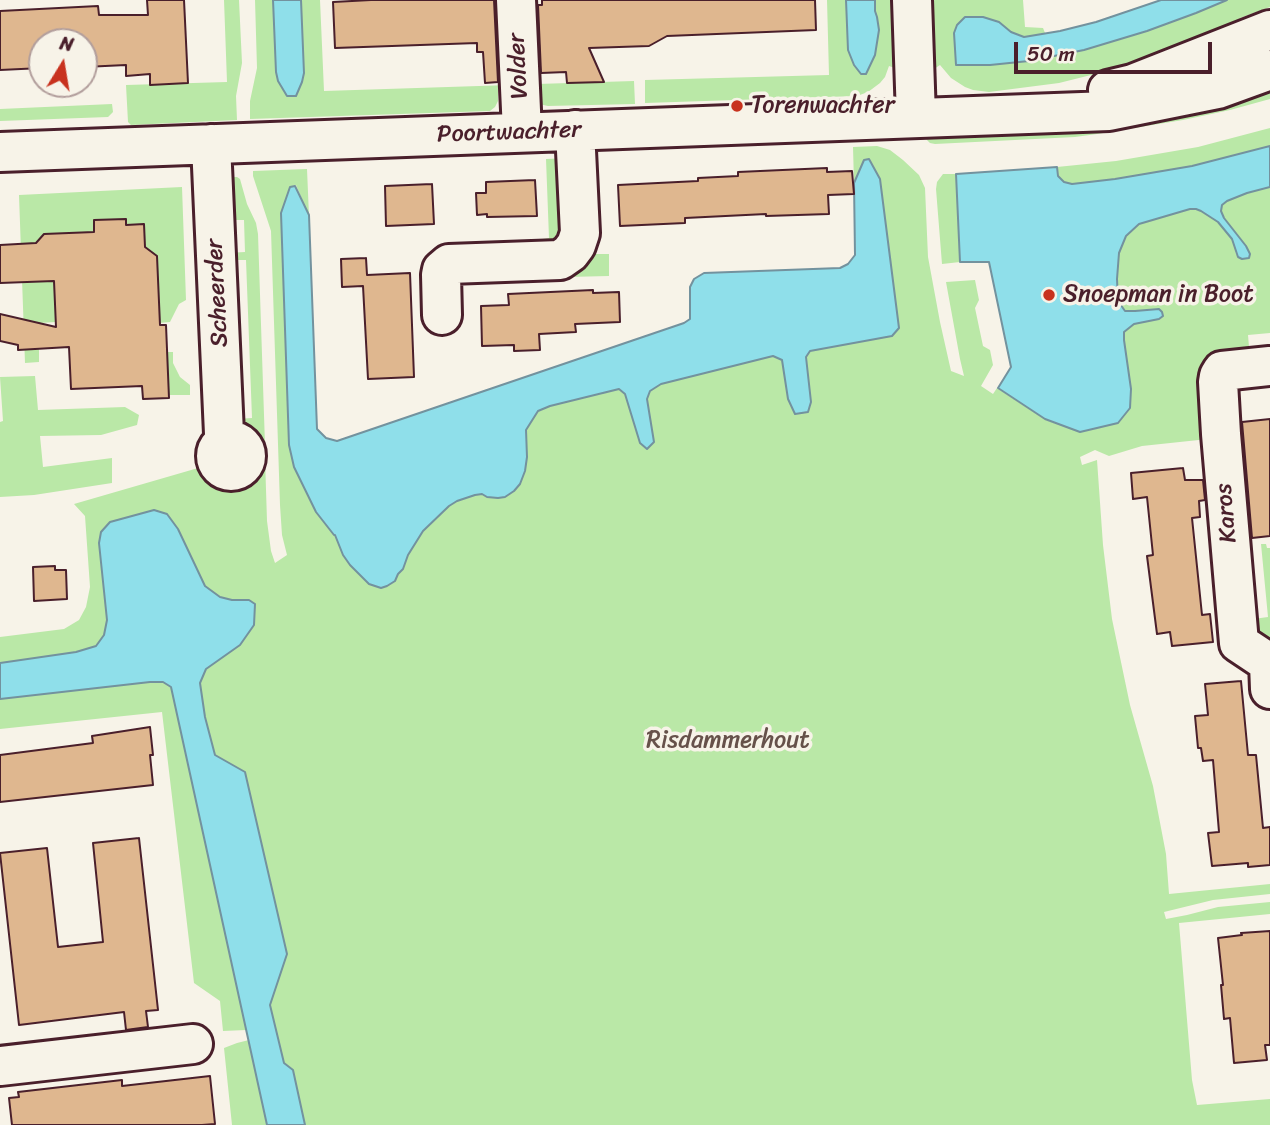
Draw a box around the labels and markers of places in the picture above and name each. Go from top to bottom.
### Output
place label: Torenwachter [751,92,895,120]
marker: Torenwachter [729,98,745,114]
place label: Snoepman in Boot [1063,281,1254,309]
marker: Snoepman in Boot [1041,287,1057,303]

